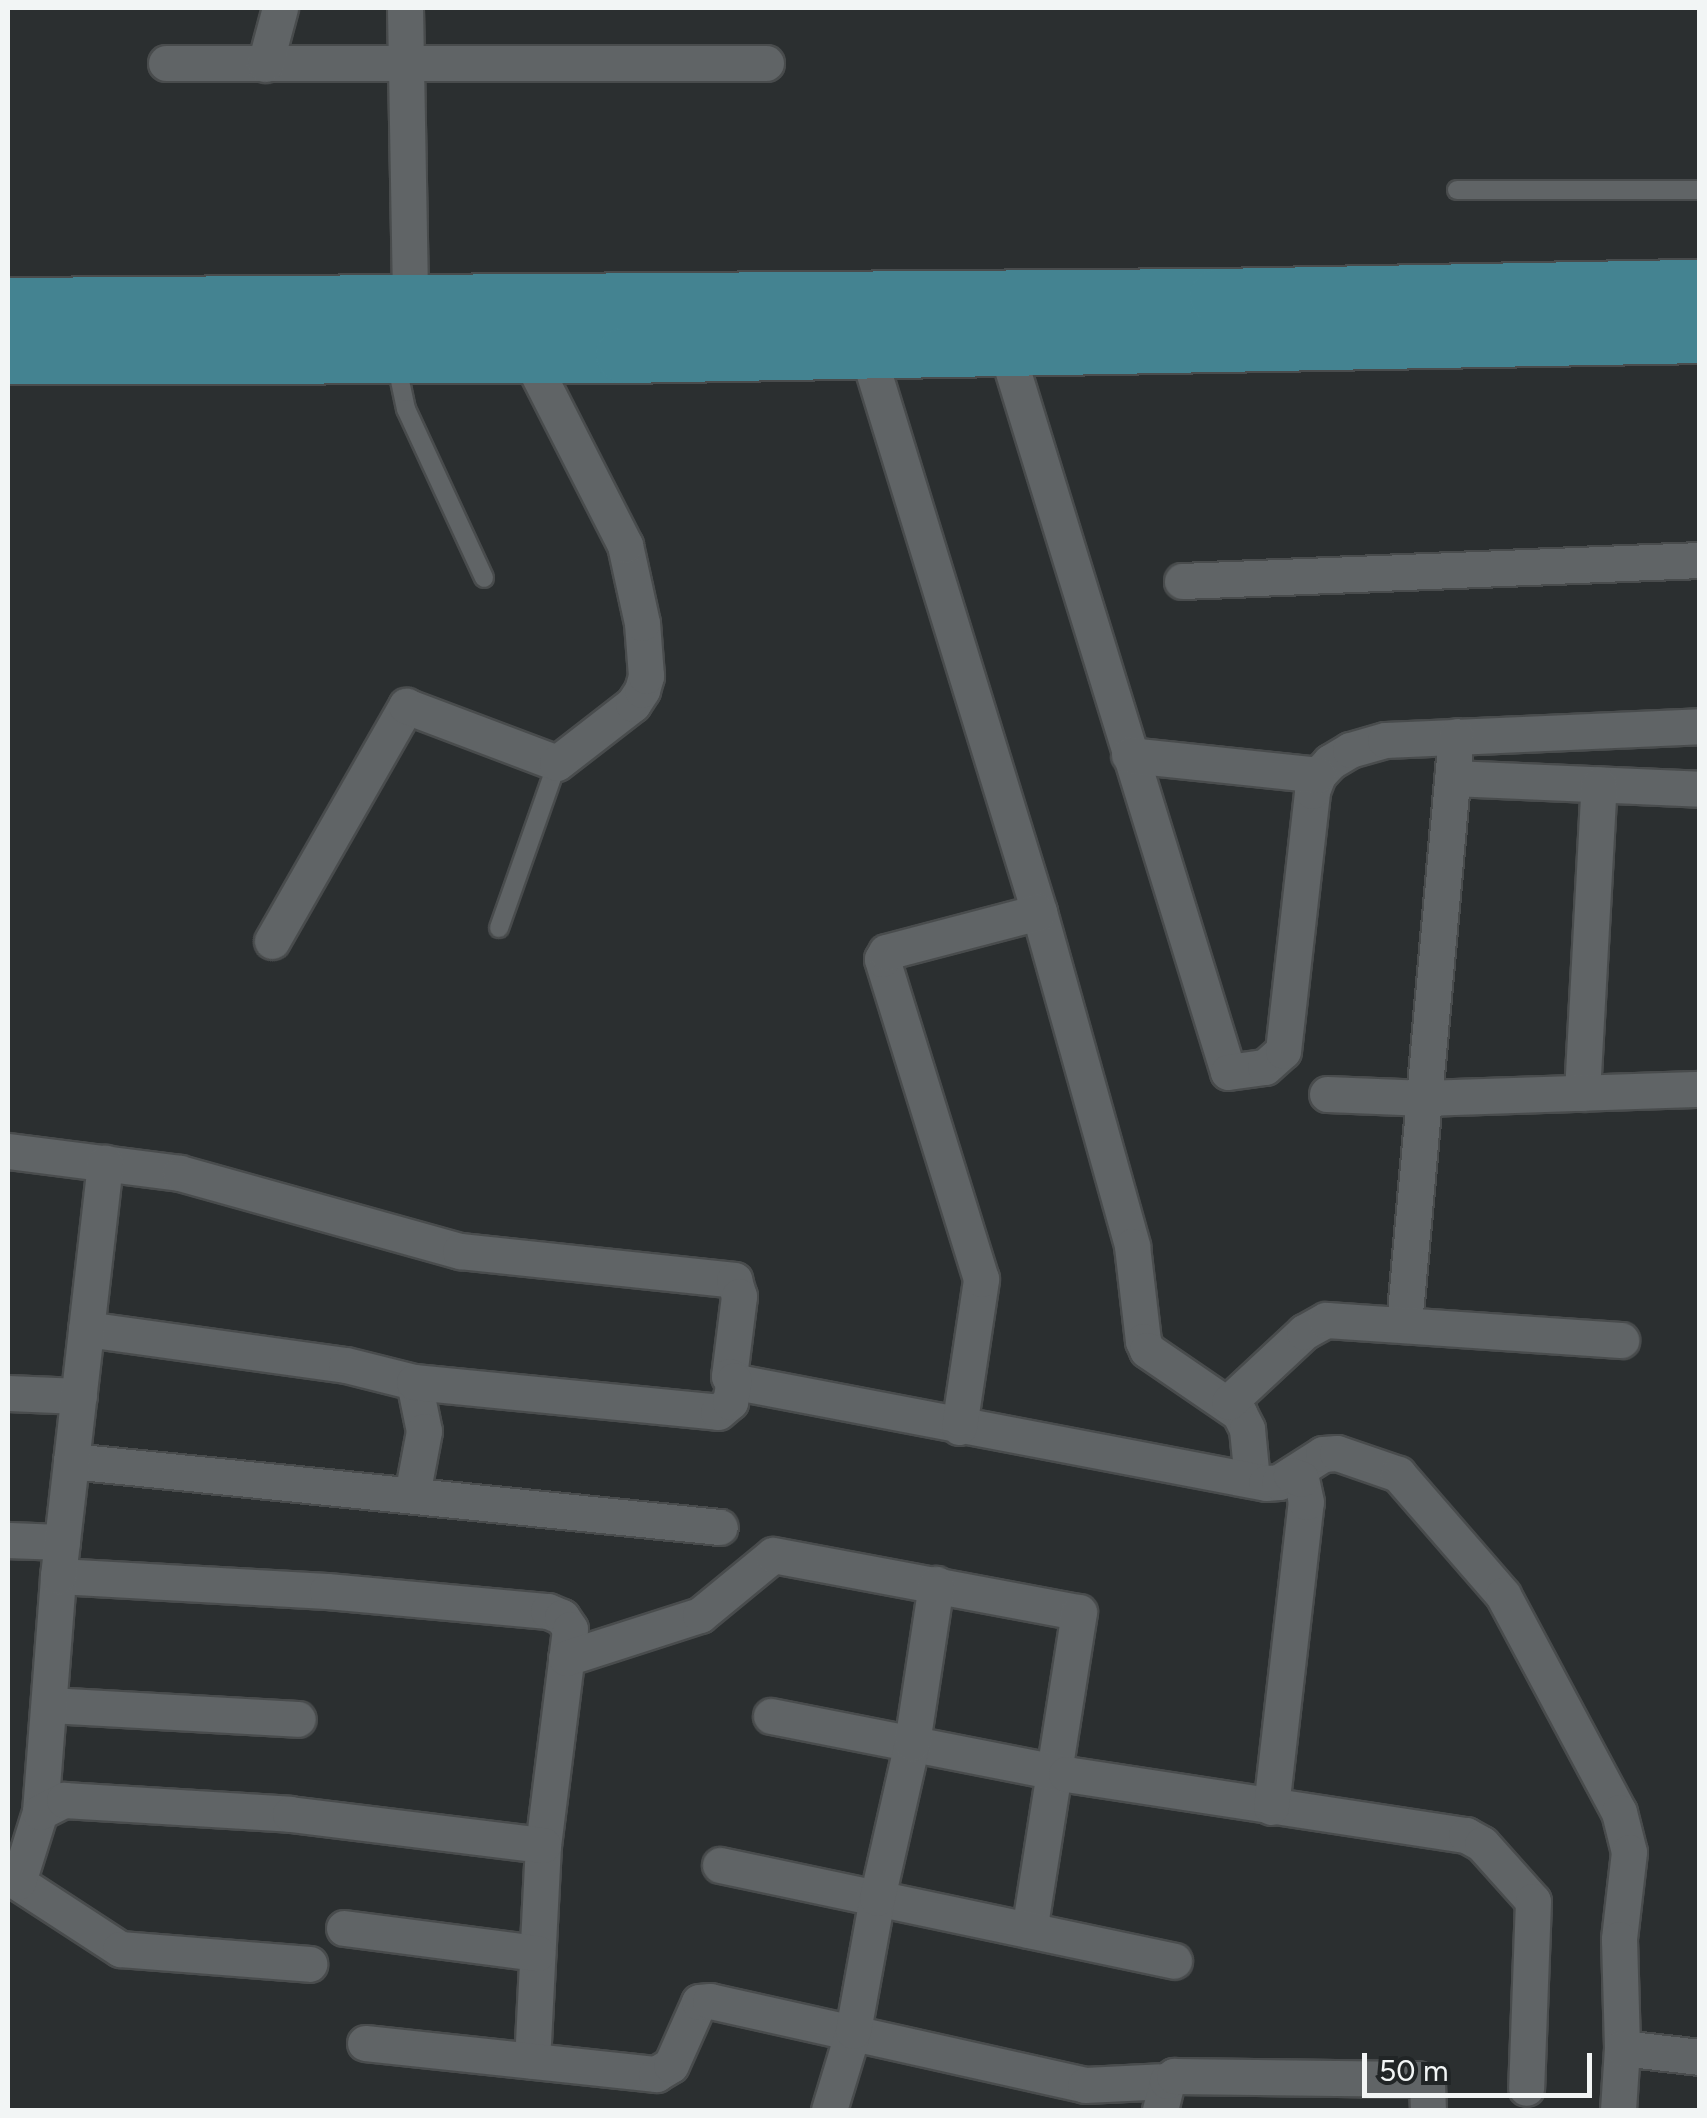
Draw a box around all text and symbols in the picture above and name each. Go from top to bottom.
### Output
scale bar [1367,2033,1597,2095]
text: 50 m [1379,2052,1448,2089]

